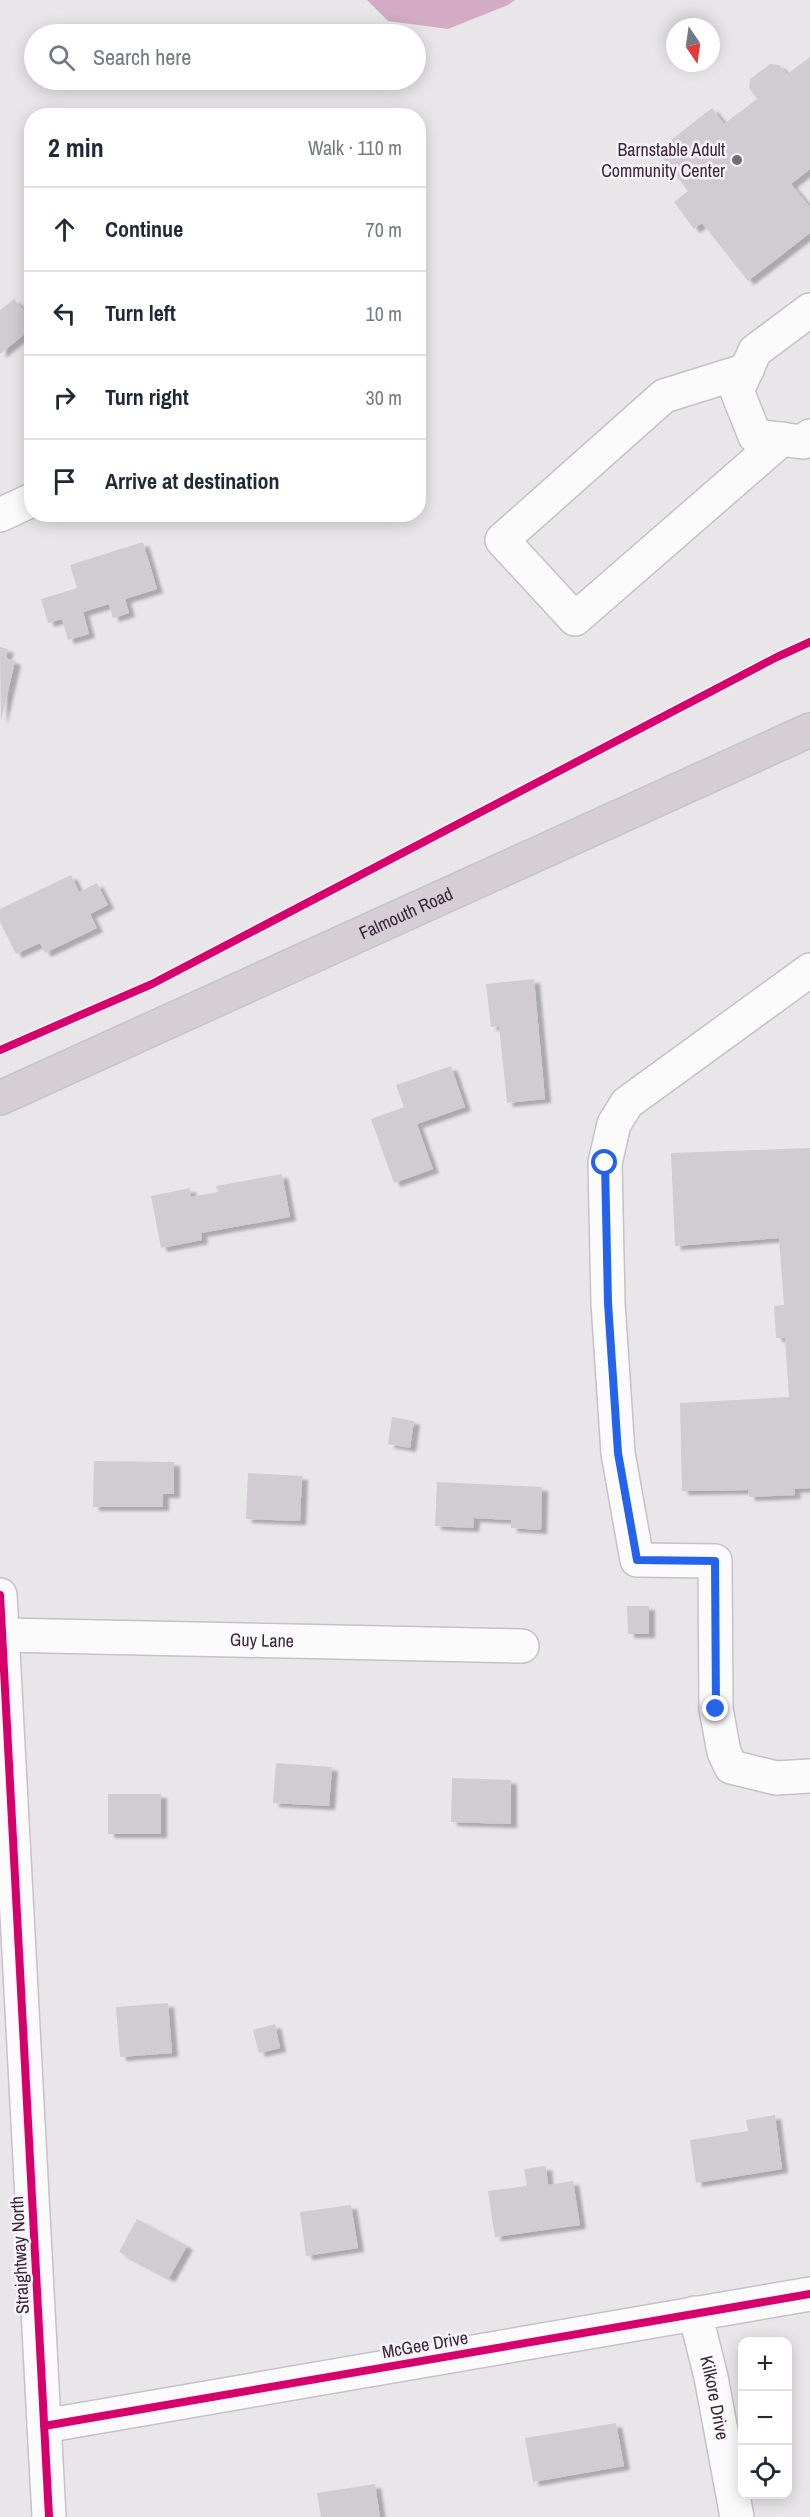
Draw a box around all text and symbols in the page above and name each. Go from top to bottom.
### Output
north arrow [666,18,720,72]
search box [24,24,426,90]
icon: search [45,41,78,74]
text: Search here [93,42,191,72]
text: 2 min [48,130,104,165]
text: Walk · 110 m [308,134,402,161]
place label: Barnstable Adult Community Center [601,137,725,183]
marker: Barnstable Adult Community Center [730,153,744,167]
icon: ahead [48,213,81,246]
text: Continue [105,214,183,244]
text: 70 m [366,216,402,243]
icon: left [48,297,81,330]
text: Turn left [105,298,176,328]
text: 10 m [366,300,402,327]
icon: right [48,381,81,414]
text: Turn right [105,382,189,412]
text: 30 m [366,384,402,411]
icon: arrive [48,465,81,498]
text: Arrive at destination [105,466,279,496]
street label: Falmouth Road [355,881,457,945]
route start [591,1149,617,1175]
street label: Guy Lane [230,1627,294,1653]
route end [702,1695,728,1721]
street label: Straightway North [4,2195,35,2315]
street label: McGee Drive [380,2325,470,2364]
map controls [738,2337,792,2499]
button: + [738,2337,792,2391]
street label: Kilkore Drive [694,2353,735,2442]
button: − [738,2391,792,2445]
button: locate [738,2445,792,2499]

